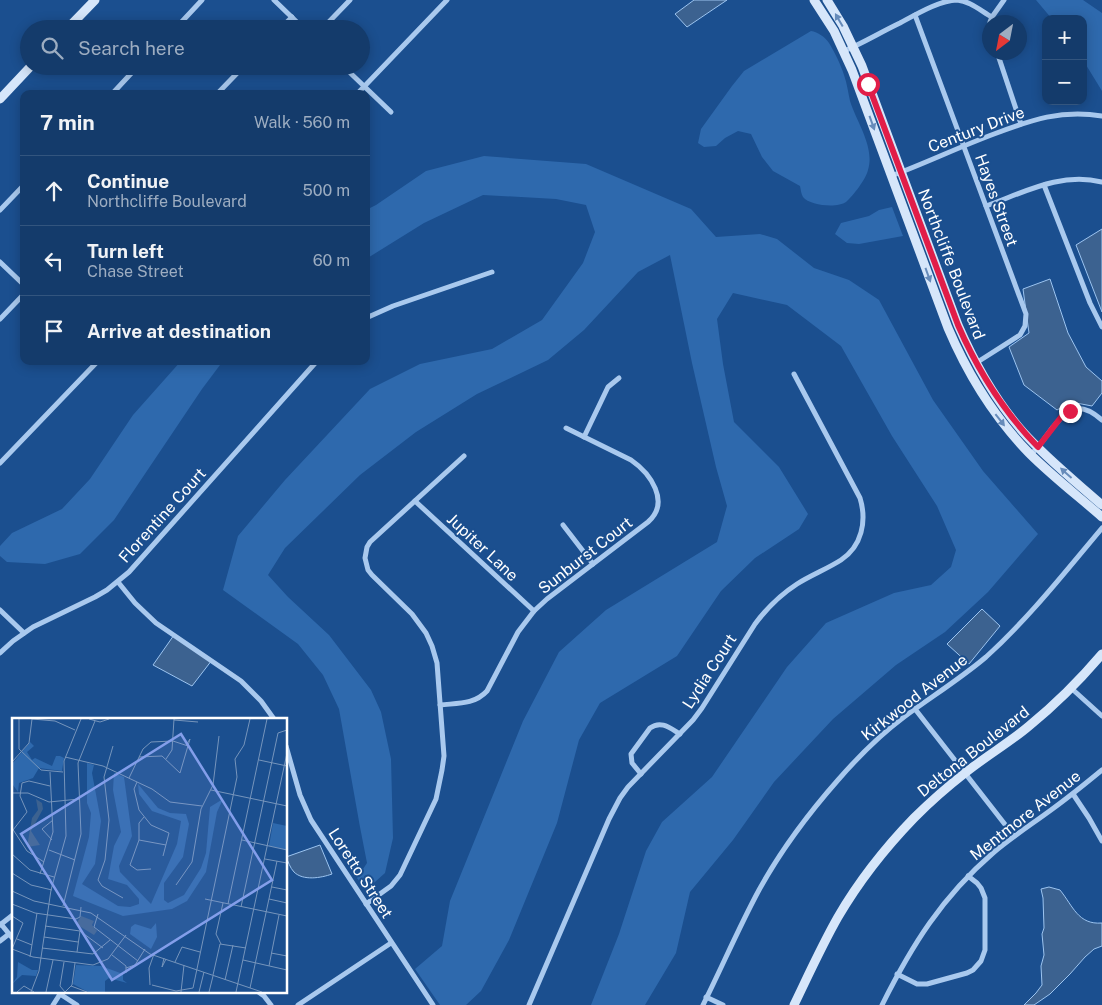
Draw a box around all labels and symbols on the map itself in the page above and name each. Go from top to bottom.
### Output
one-way arrow [835,12,843,27]
north arrow [982,15,1027,60]
route start [857,73,880,96]
street label: Century Drive [925,102,1027,157]
one-way arrow [868,116,876,131]
street label: Hayes Street [971,151,1022,249]
street label: Northcliffe Boulevard [914,186,989,342]
one-way arrow [925,268,932,283]
route end [1059,400,1082,423]
one-way arrow [995,413,1006,426]
street label: Florentine Court [115,464,210,567]
one-way arrow [1060,467,1072,479]
street label: Jupiter Lane [443,510,522,585]
street label: Sunburst Court [534,513,636,598]
street label: Lydia Court [678,630,741,712]
street label: Kirkwood Avenue [858,650,971,745]
street label: Deltona Boulevard [914,702,1033,801]
inset map [12,718,288,992]
street label: Mentmore Avenue [966,766,1084,864]
street label: Loretto Street [324,825,397,922]

